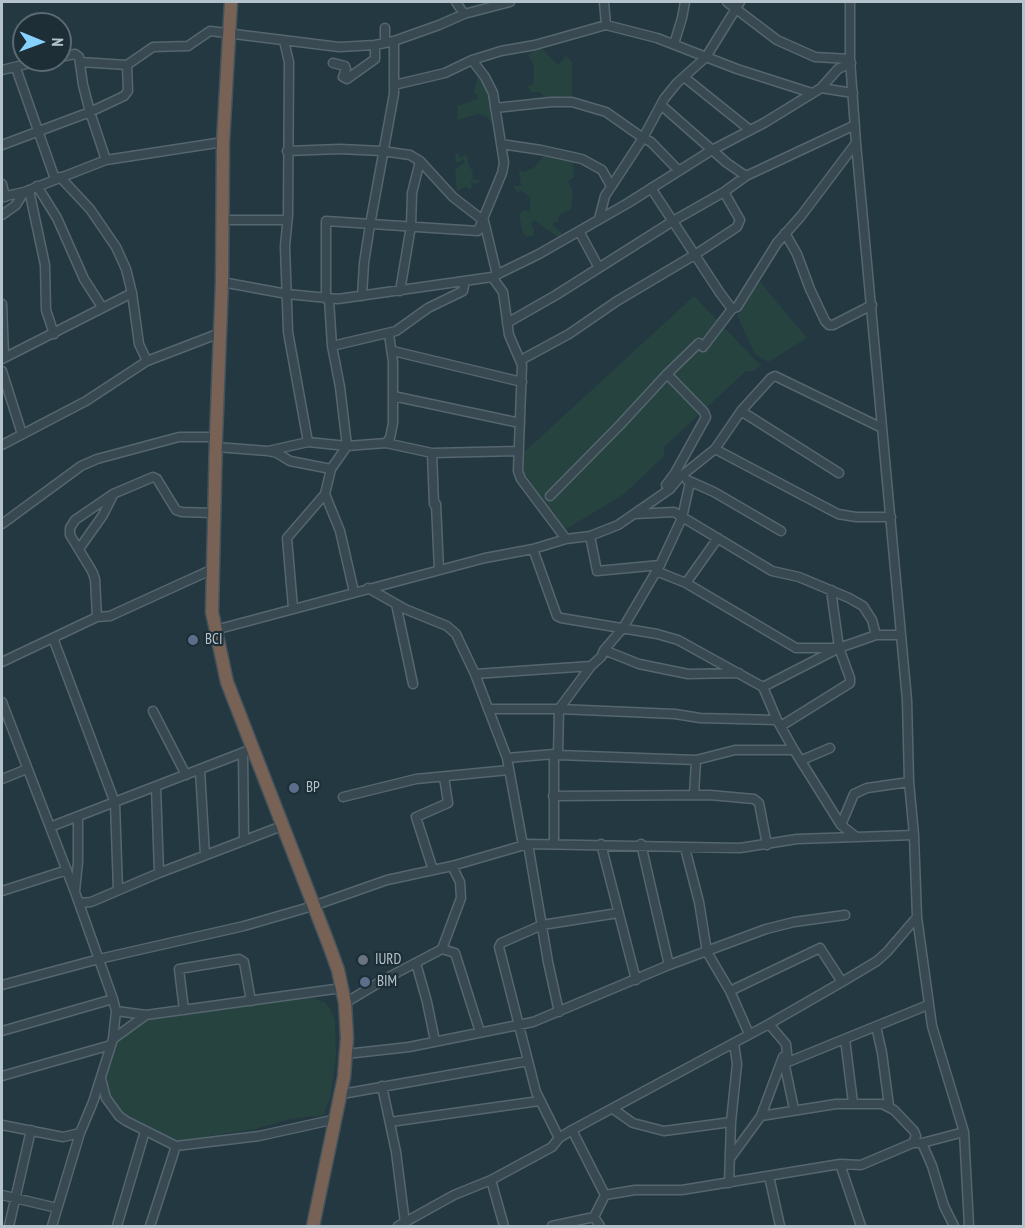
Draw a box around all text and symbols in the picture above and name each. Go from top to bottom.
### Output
north arrow [12,12,72,72]
text: N [48,38,68,47]
place label: BCI [205,631,222,649]
marker: BCI [186,633,200,647]
place label: BP [306,779,320,797]
marker: BP [287,781,301,795]
place label: IURD [375,951,401,969]
marker: IURD [356,953,370,967]
place label: BIM [377,973,397,991]
marker: BIM [358,975,372,989]

